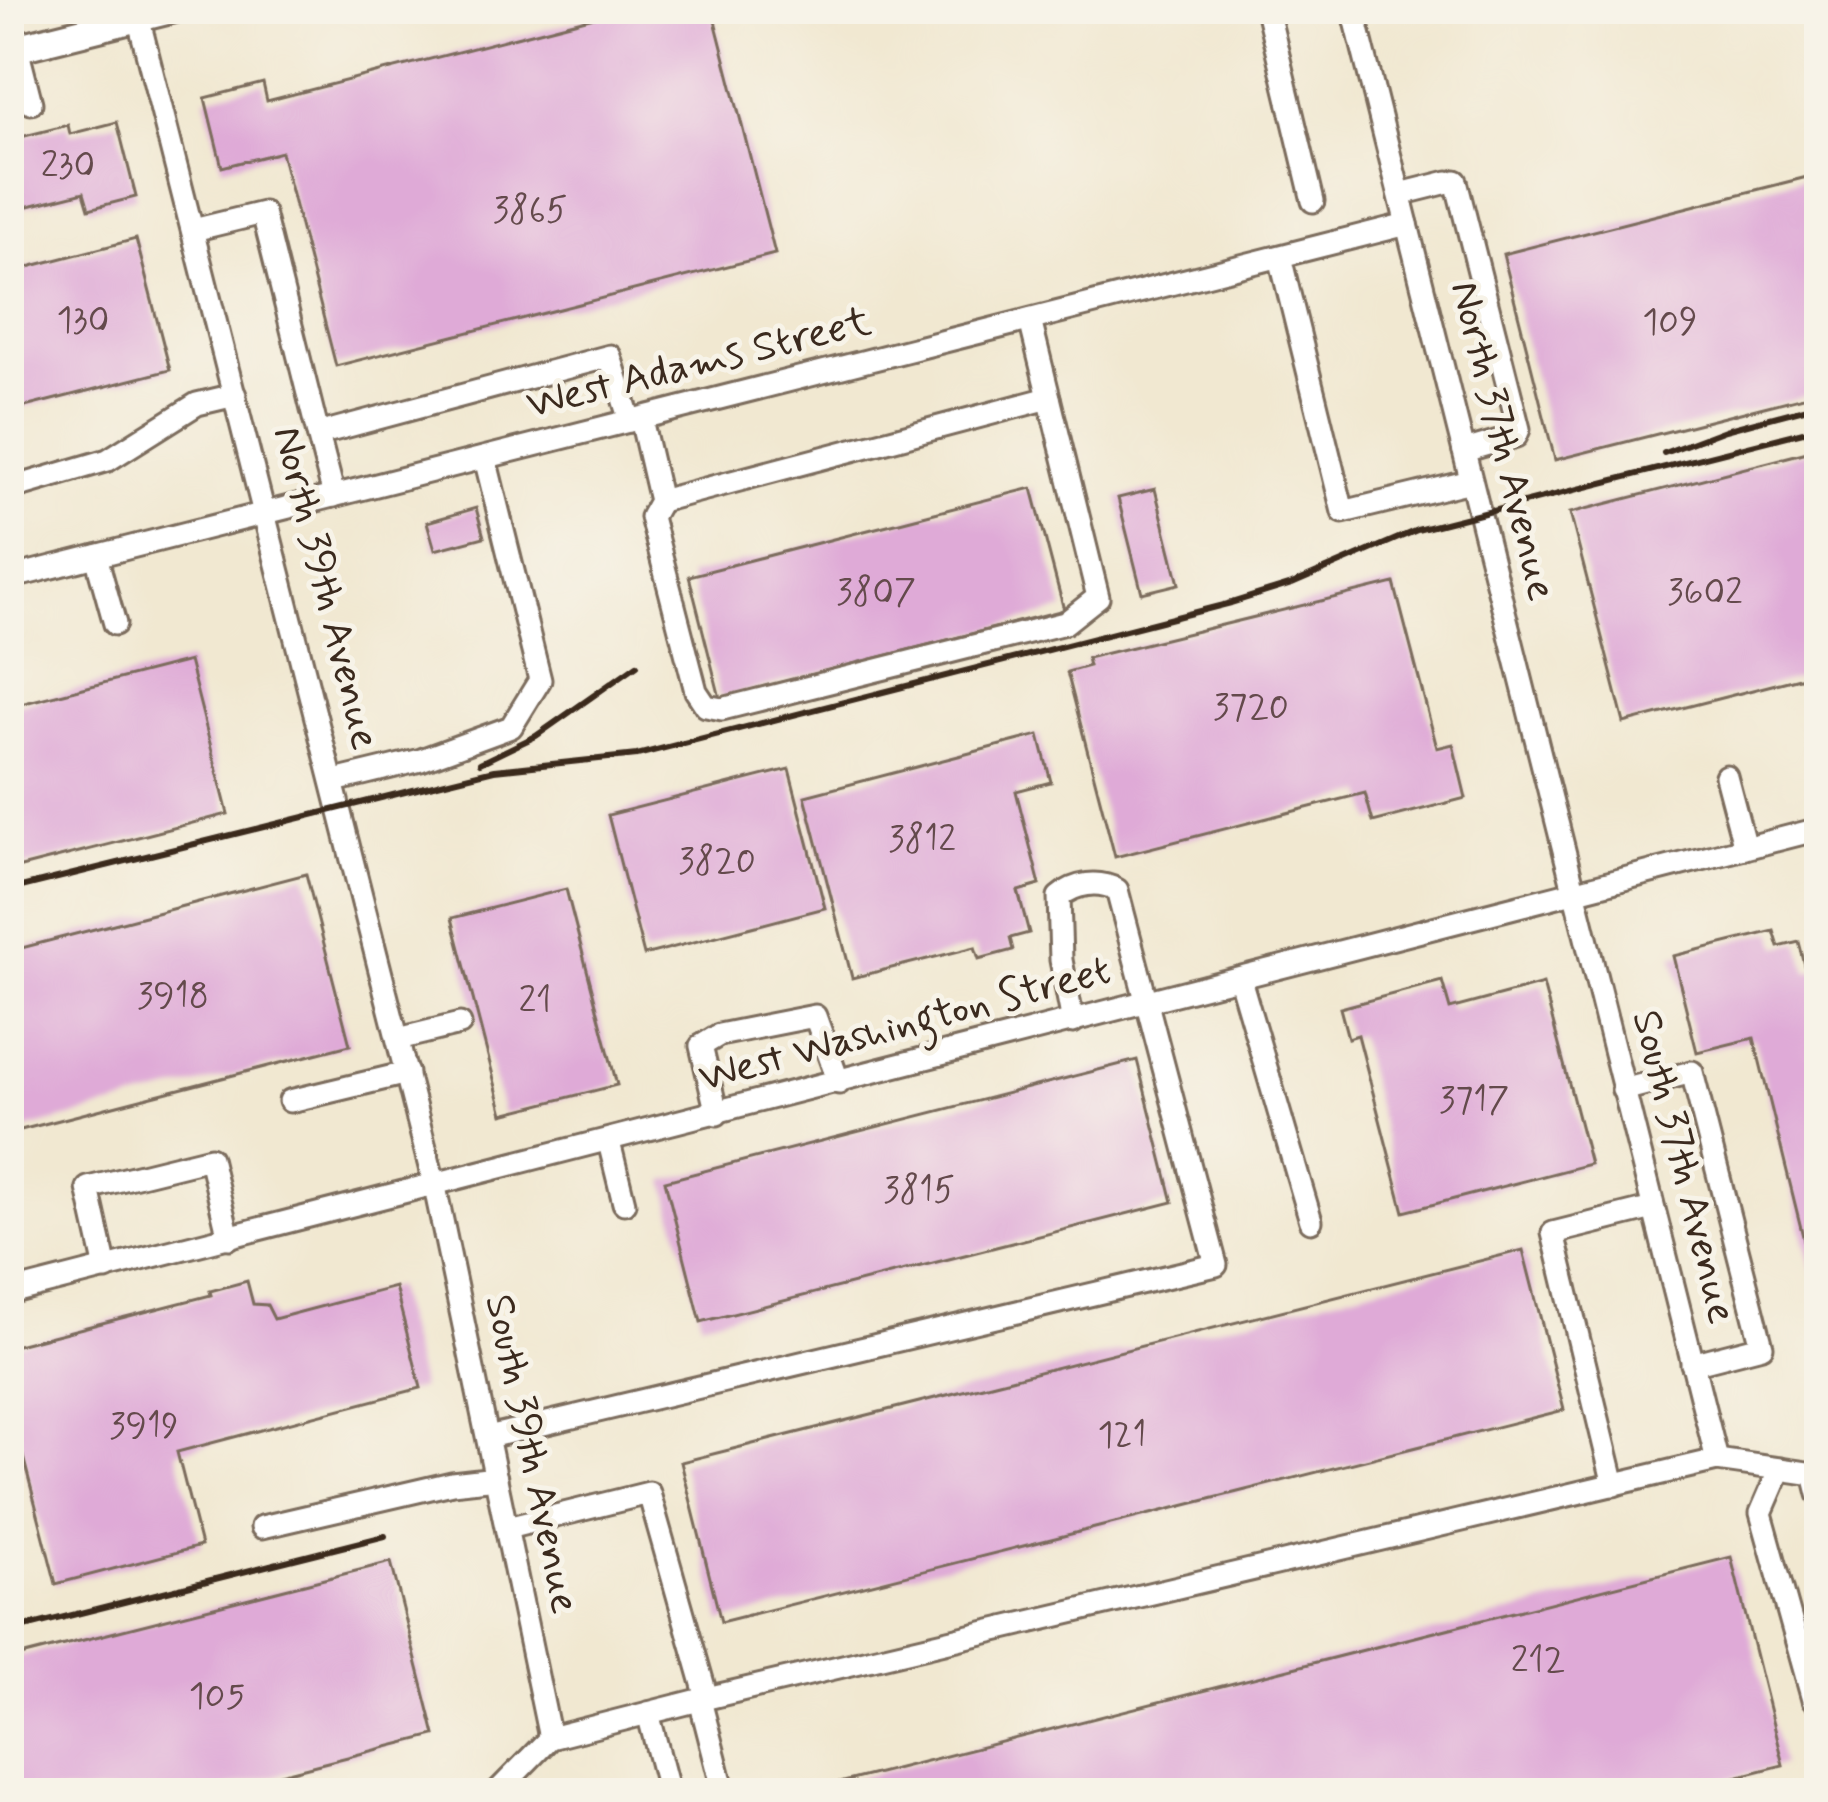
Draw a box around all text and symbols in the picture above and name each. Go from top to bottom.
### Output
house number: 230 [41,143,95,190]
house number: 3865 [493,188,567,235]
street label: North 37th Avenue [1436,276,1568,606]
street label: West Adams Street [521,295,877,433]
house number: 130 [57,298,109,345]
house number: 109 [1642,300,1698,347]
street label: North 39th Avenue [258,421,392,755]
house number: 3807 [836,570,916,617]
house number: 3602 [1667,570,1743,617]
house number: 3720 [1213,685,1289,732]
house number: 3812 [888,817,956,864]
house number: 3820 [678,839,756,886]
street label: West Washington Street [693,944,1118,1110]
house number: 3918 [137,974,209,1021]
house number: 21 [518,978,552,1025]
street label: South 37th Avenue [1617,1005,1749,1329]
house number: 3717 [1439,1078,1509,1125]
house number: 3815 [883,1168,955,1215]
street label: South 39th Avenue [470,1289,592,1619]
house number: 3919 [109,1404,179,1451]
house number: 121 [1097,1413,1147,1460]
house number: 212 [1511,1638,1565,1685]
house number: 105 [189,1674,245,1721]

